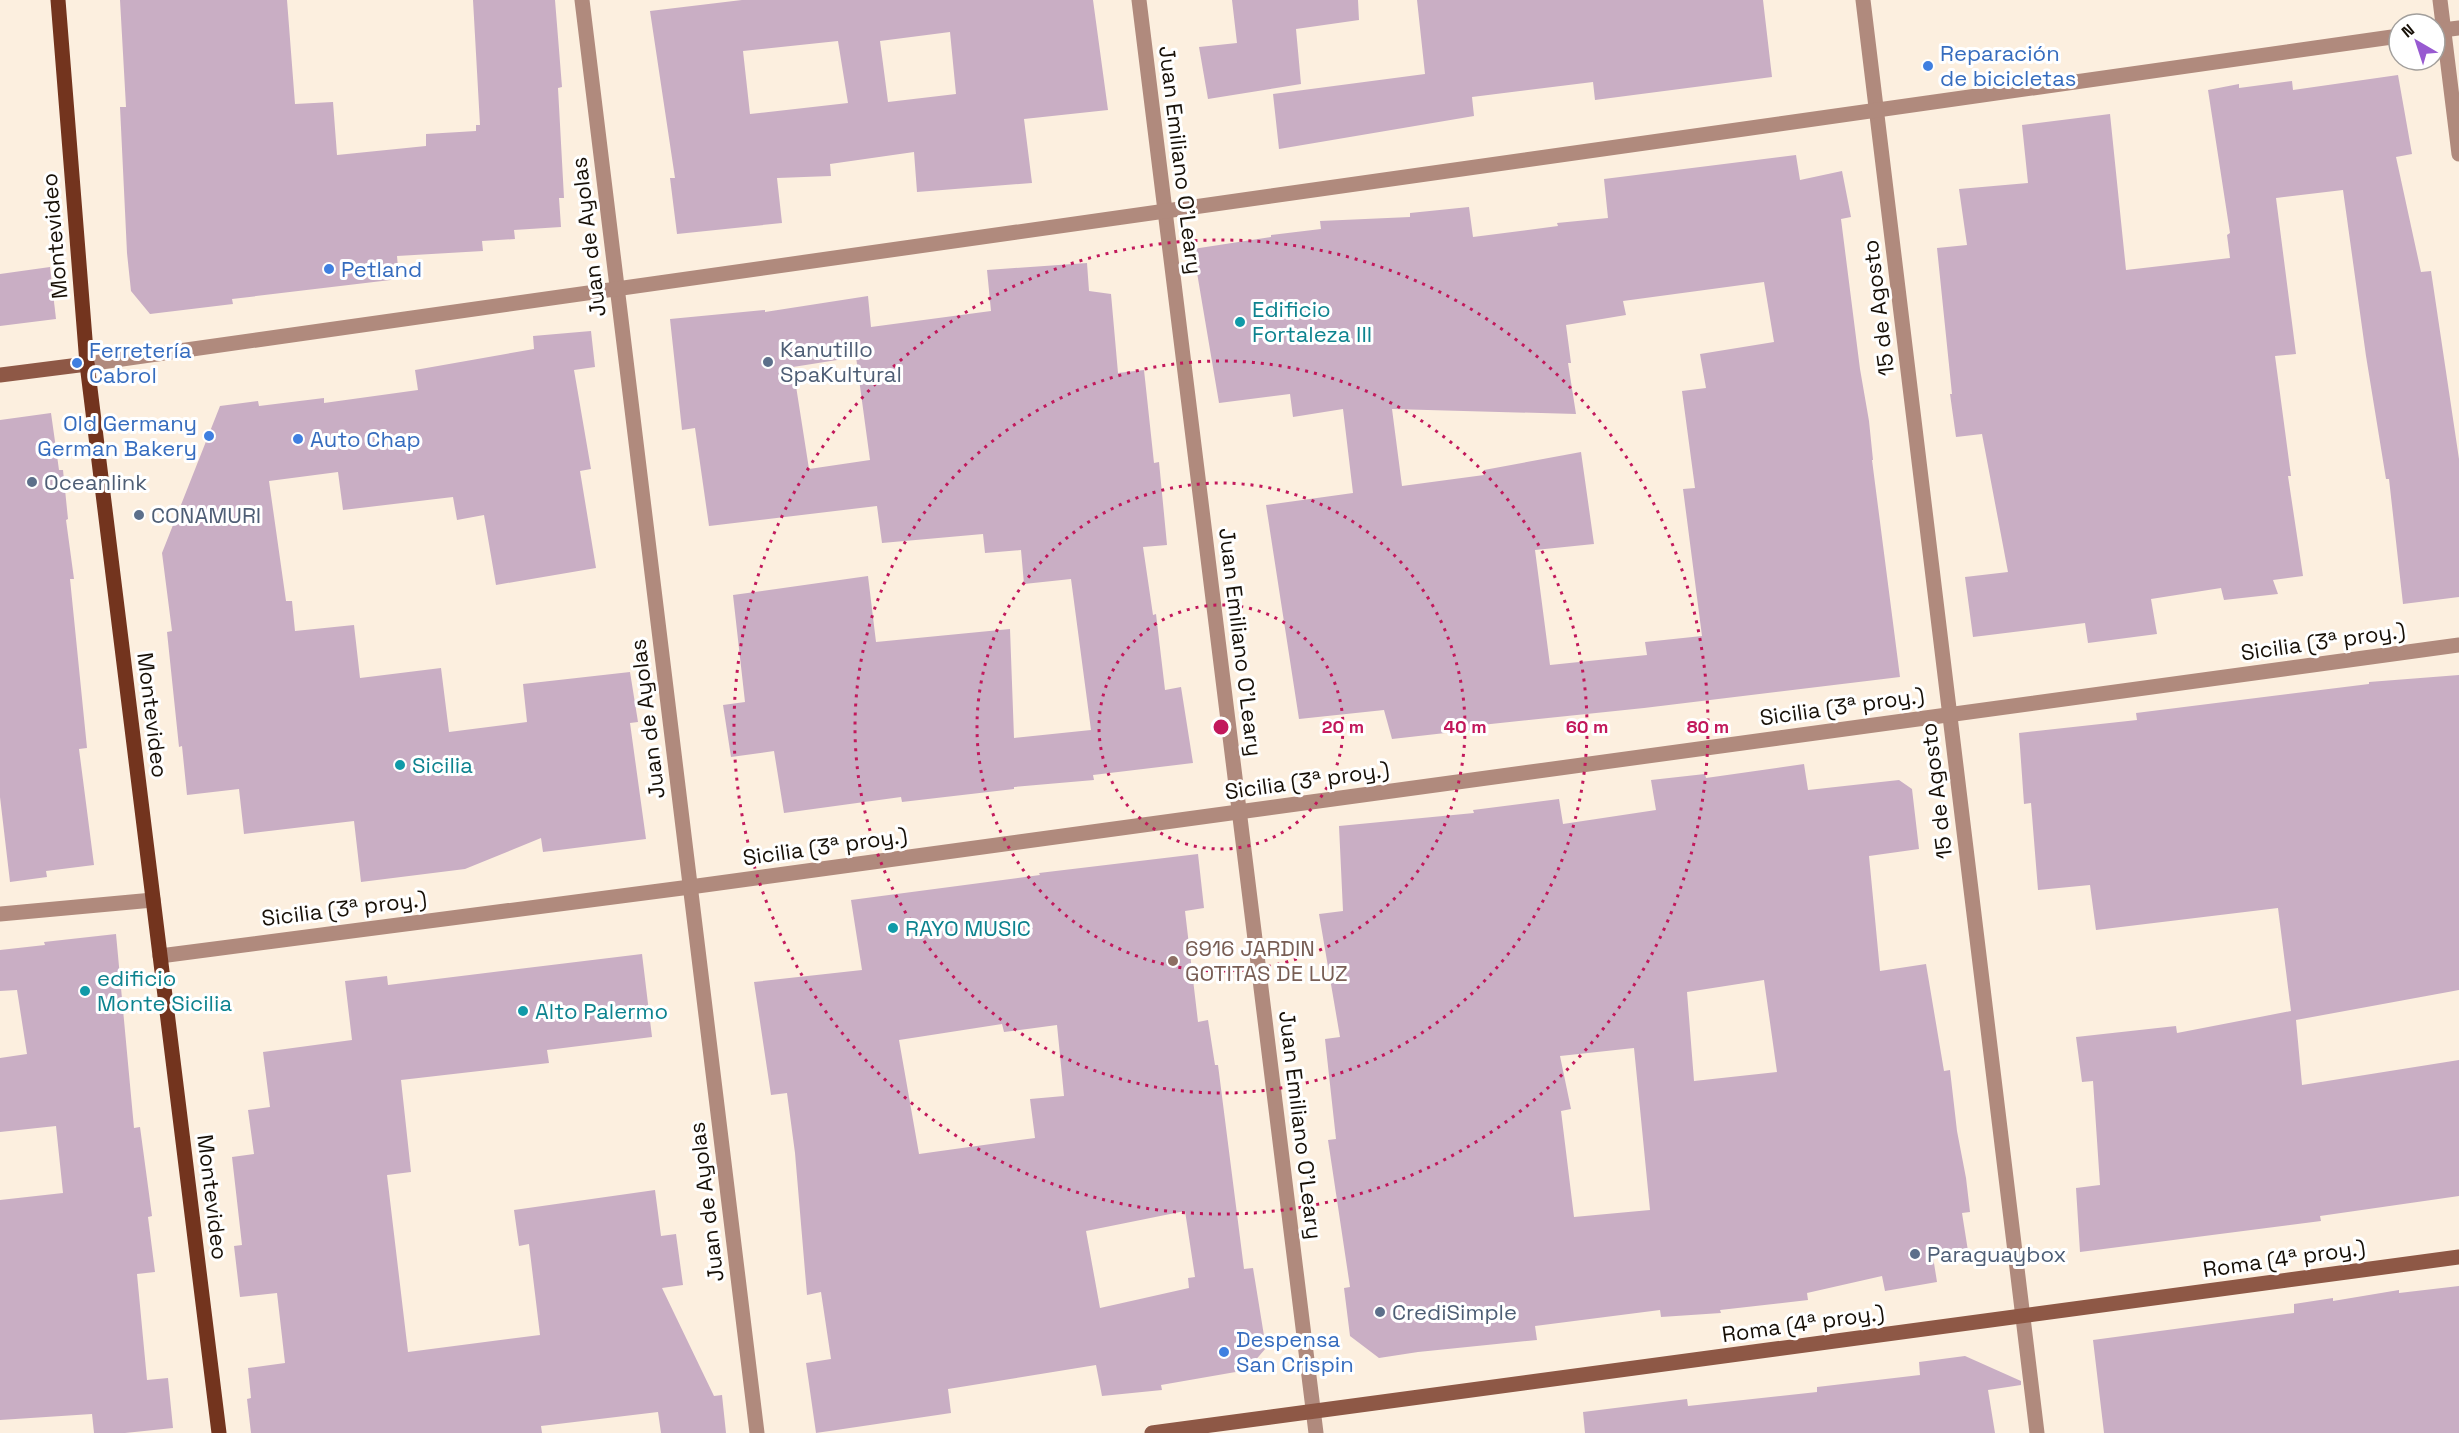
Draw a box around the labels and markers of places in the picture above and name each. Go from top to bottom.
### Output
place label: Reparación de bicicletas [1940,39,2076,92]
marker: Reparación de bicicletas [1921,59,1935,73]
place label: Petland [341,255,422,283]
marker: Petland [322,262,336,276]
place label: Edificio Fortaleza III [1252,295,1372,348]
marker: Edificio Fortaleza III [1233,315,1247,329]
place label: Kanutillo SpaKultural [780,335,902,388]
place label: Ferretería Cabrol [89,336,192,389]
marker: Kanutillo SpaKultural [761,355,775,369]
marker: Ferretería Cabrol [70,356,84,370]
place label: Old Germany German Bakery [37,409,197,462]
place label: Auto Chap [310,425,421,453]
marker: Old Germany German Bakery [202,429,216,443]
marker: Auto Chap [291,432,305,446]
place label: Oceanlink [44,468,147,496]
marker: Oceanlink [25,475,39,489]
place label: CONAMURI [151,501,261,529]
marker: CONAMURI [132,508,146,522]
centre of rings [1211,717,1231,737]
place label: Sicilia [412,751,473,779]
marker: Sicilia [393,758,407,772]
place label: RAYO MUSIC [905,914,1031,942]
marker: RAYO MUSIC [886,921,900,935]
place label: 6916 JARDIN GOTITAS DE LUZ [1185,934,1348,987]
marker: 6916 JARDIN GOTITAS DE LUZ [1166,954,1180,968]
place label: edificio Monte Sicilia [97,964,232,1017]
marker: edificio Monte Sicilia [78,984,92,998]
place label: Alto Palermo [535,997,668,1025]
marker: Alto Palermo [516,1004,530,1018]
place label: Paraguaybox [1927,1240,2066,1268]
marker: Paraguaybox [1908,1247,1922,1261]
place label: CrediSimple [1392,1298,1517,1326]
marker: CrediSimple [1373,1305,1387,1319]
place label: Despensa San Crispin [1236,1325,1354,1378]
marker: Despensa San Crispin [1217,1345,1231,1359]

